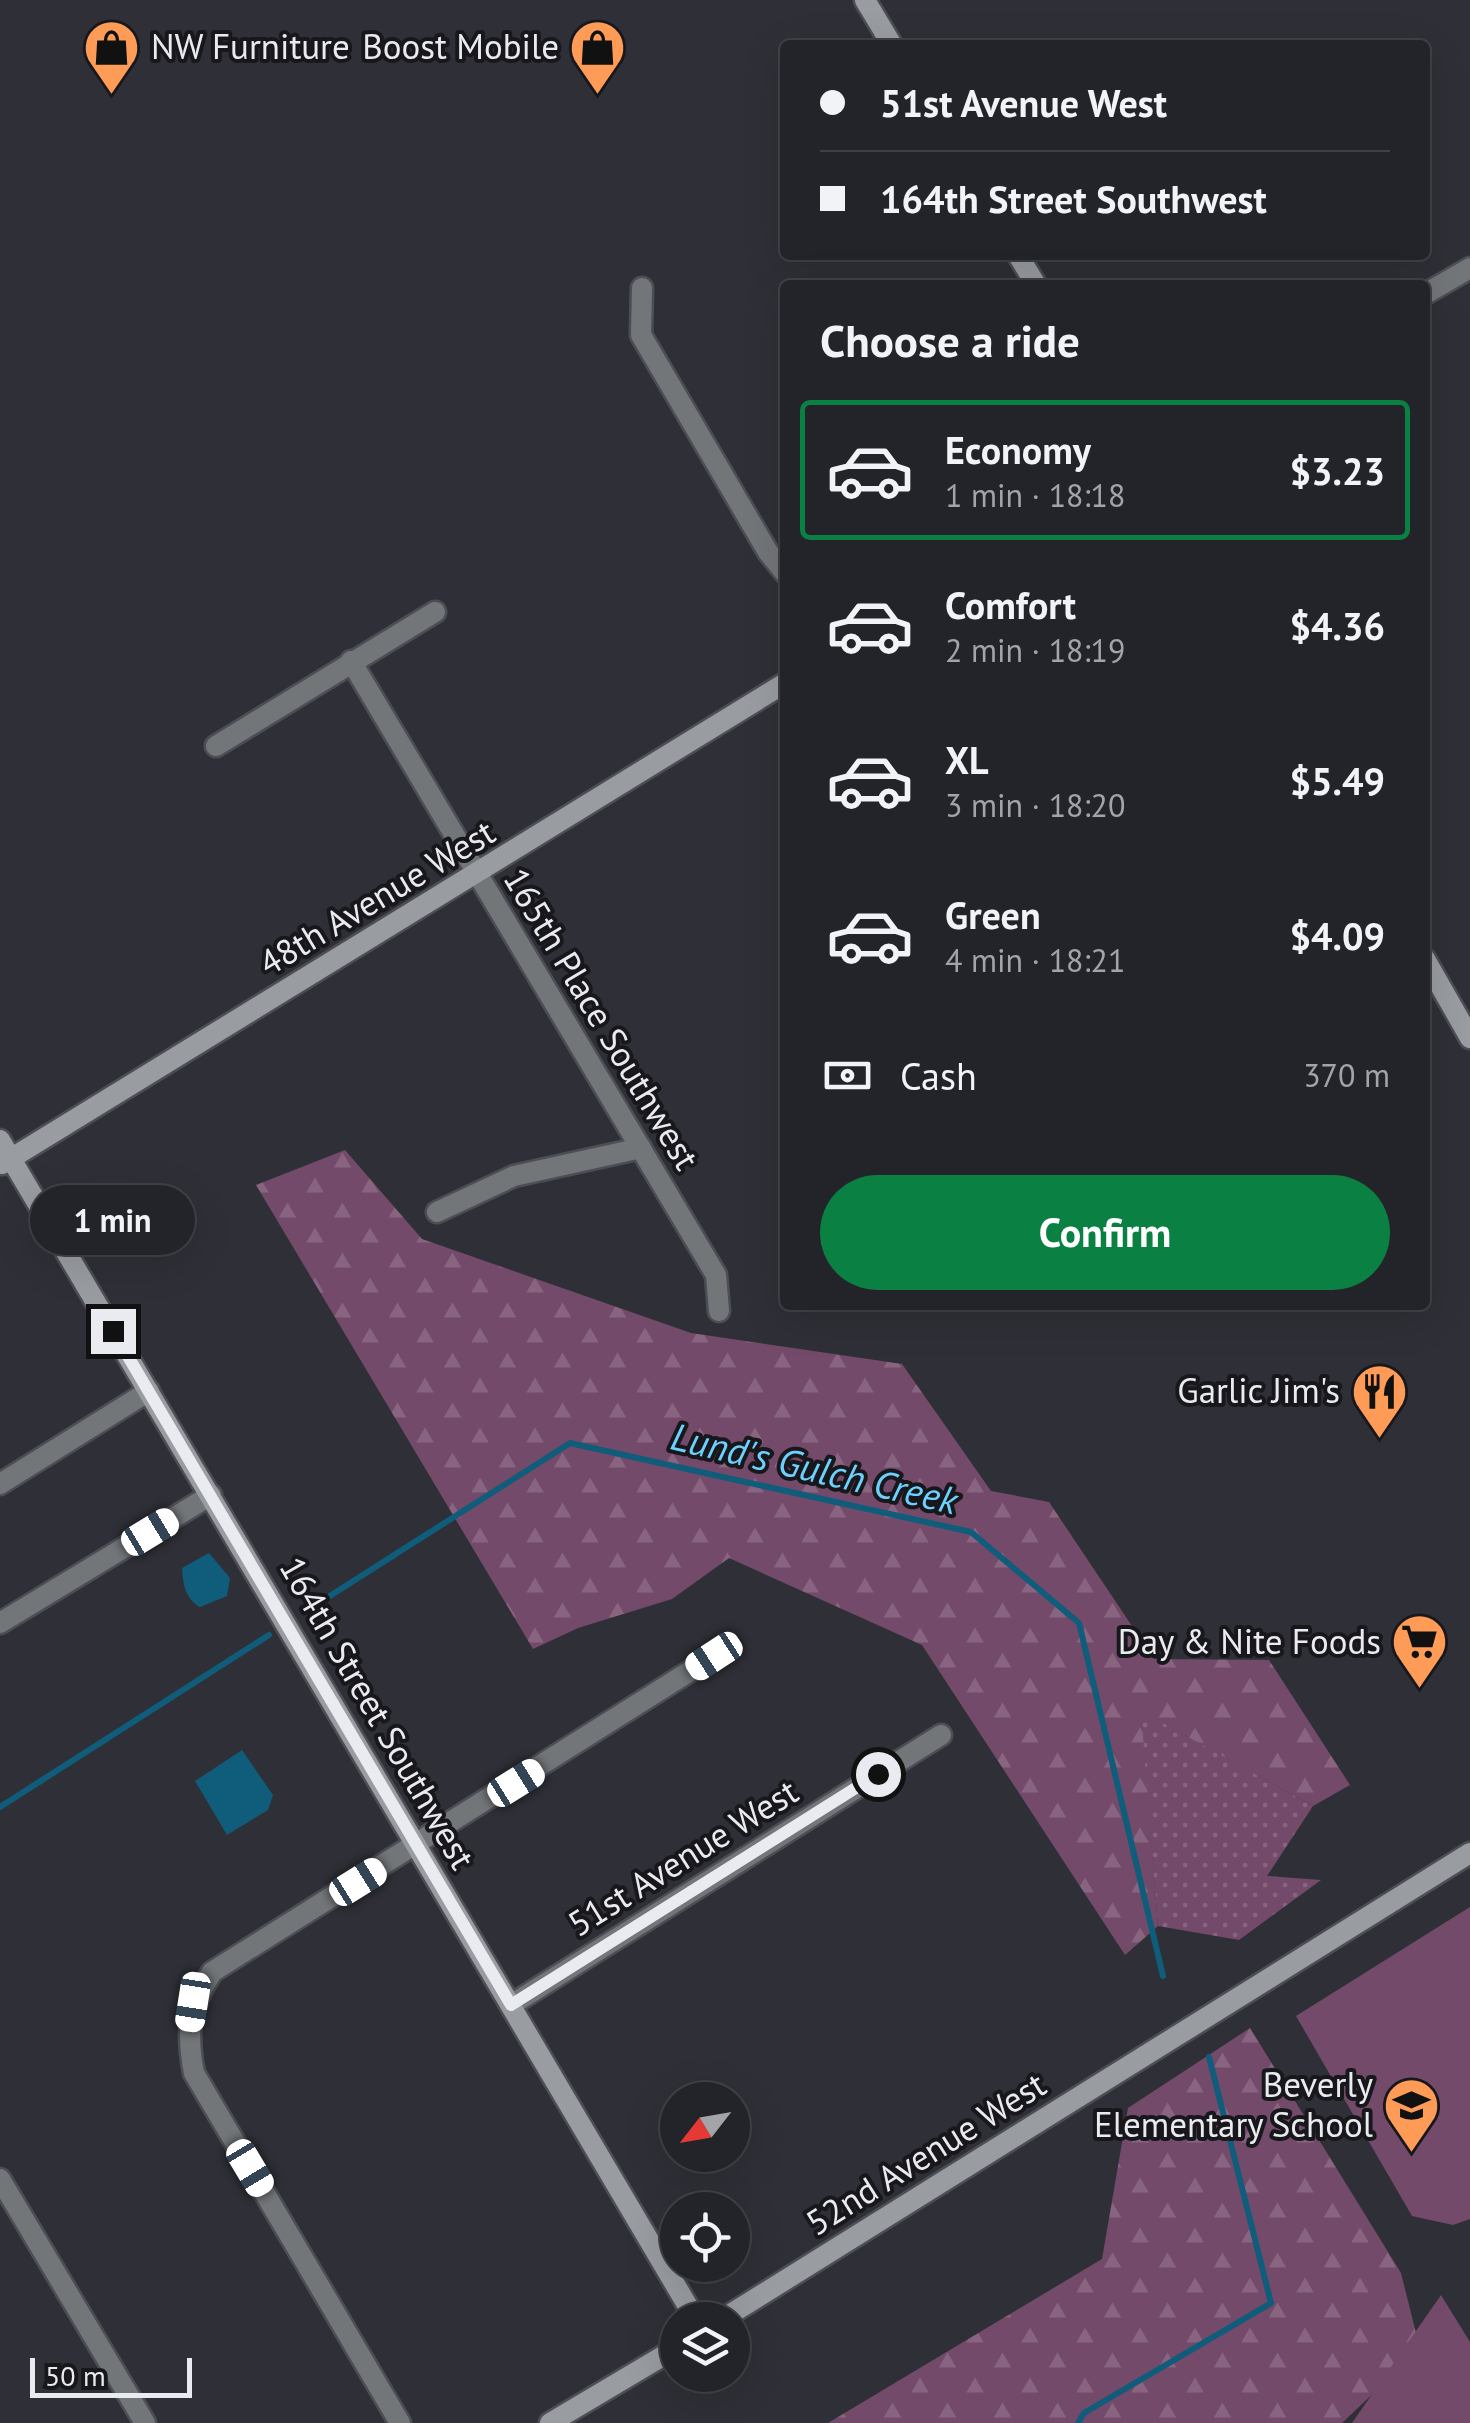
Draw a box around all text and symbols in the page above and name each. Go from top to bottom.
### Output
shop icon: NW Furniture [82,17,142,96]
shop icon: Boost Mobile [568,17,628,96]
place label: NW Furniture [151,23,350,69]
place label: Boost Mobile [362,23,559,69]
text: 51st Avenue West [880,78,1167,127]
text: 164th Street Southwest [880,174,1267,223]
text: Choose a ride [820,311,1080,369]
icon: car [825,425,915,515]
text: Economy [945,425,1091,474]
text: $3.23 [1289,446,1385,495]
text: 1 min · 18:18 [945,474,1125,516]
icon: car [825,580,915,670]
text: Comfort [945,580,1076,629]
text: $4.36 [1289,601,1385,650]
text: 2 min · 18:19 [945,629,1125,671]
icon: car [825,735,915,825]
text: XL [945,735,989,784]
text: $5.49 [1289,756,1385,805]
text: 3 min · 18:20 [945,784,1125,826]
street label: 48th Avenue West [250,809,503,986]
street label: 165th Place Southwest [494,859,710,1178]
icon: car [825,890,915,980]
text: Green [945,890,1041,939]
text: $4.09 [1289,911,1385,960]
text: 4 min · 18:21 [945,939,1125,981]
icon: cash [820,1048,875,1103]
text: Cash [900,1051,977,1100]
text: 370 m [1303,1054,1390,1096]
button: Confirm [820,1175,1390,1290]
callout: 1 min [31,1186,196,1256]
text: 1 min [73,1199,152,1241]
route end [91,1309,136,1354]
restaurant icon: Garlic Jim's [1349,1361,1409,1440]
place label: Garlic Jim's [1177,1367,1340,1413]
water label: Lund's Gulch Creek [666,1411,964,1525]
car [117,1504,183,1560]
street label: 164th Street Southwest [270,1548,486,1877]
supermarket icon: Day & Nite Foods [1390,1612,1450,1691]
place label: Day & Nite Foods [1118,1618,1381,1664]
car [681,1627,747,1685]
route start [856,1752,901,1797]
car [483,1754,549,1812]
street label: 51st Avenue West [559,1768,806,1946]
car [325,1853,391,1911]
car [173,1970,213,2034]
street label: 52nd Avenue West [797,2061,1054,2245]
place label: Beverly Elementary School [1094,2061,1373,2147]
school or university icon: Beverly Elementary School [1382,2075,1442,2154]
north arrow [660,2082,750,2172]
map controls [660,2082,750,2392]
car [222,2135,278,2201]
button: locate [660,2192,750,2282]
button: layers [660,2302,750,2392]
scale bar [30,2353,192,2398]
text: 50 m [45,2357,106,2394]

